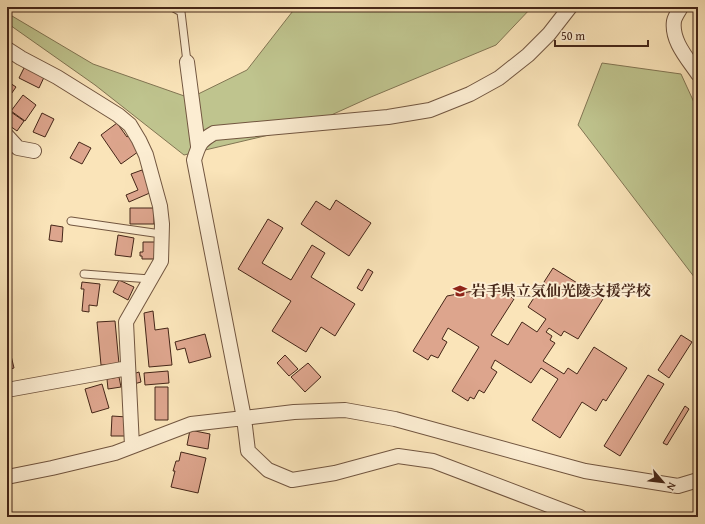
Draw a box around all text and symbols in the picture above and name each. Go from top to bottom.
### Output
scale bar [555,22,648,48]
text: 50 m [561,27,585,44]
place label: 岩手県立気仙光陵支援学校 [471,280,651,301]
school or university icon: 岩手県立気仙光陵支援学校 [452,283,468,299]
north arrow [643,462,683,502]
text: N [663,480,681,494]

